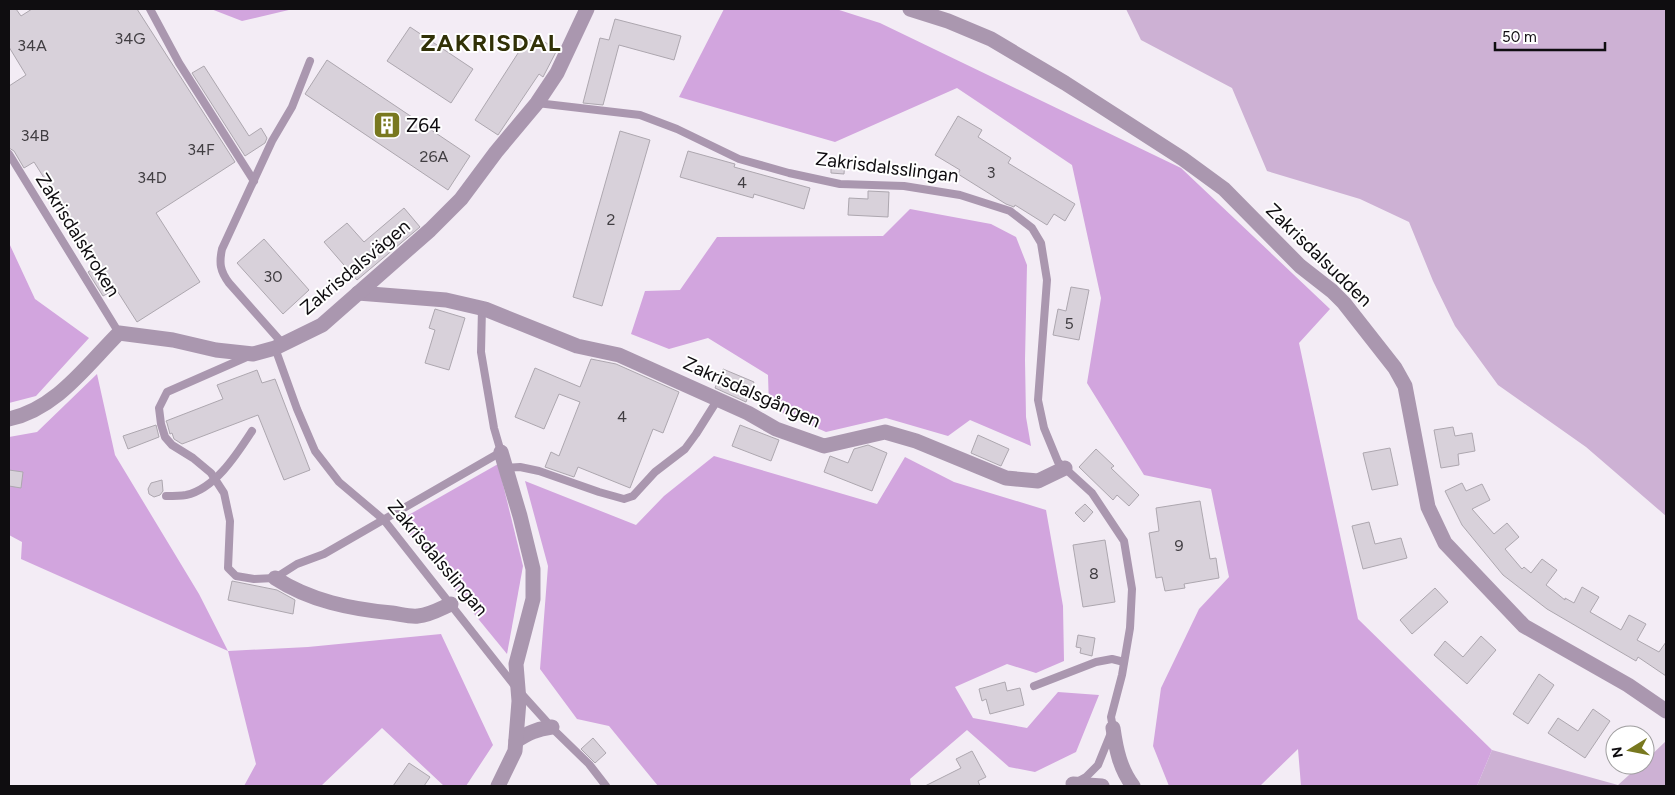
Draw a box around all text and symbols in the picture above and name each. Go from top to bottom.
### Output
scale bar [1495,20,1605,52]
district label: ZAKRISDAL [420,28,562,57]
text: 50 m [1502,28,1537,46]
house number: 34G [115,29,145,48]
house number: 34A [17,36,47,55]
building icon: Z64 [372,110,402,140]
place label: Z64 [406,114,441,137]
house number: 34B [21,126,49,145]
house number: 34F [187,140,215,159]
house number: 26A [420,147,449,166]
street label: Zakrisdalsslingan [814,147,960,187]
house number: 3 [987,163,995,182]
house number: 34D [137,168,167,187]
street label: Zakrisdalskroken [31,169,125,301]
house number: 4 [737,173,747,192]
street label: Zakrisdalsudden [1261,199,1377,311]
house number: 2 [607,210,615,229]
street label: Zakrisdalsvägen [295,214,415,320]
house number: 30 [264,267,282,286]
house number: 5 [1064,314,1074,333]
street label: Zakrisdalsgången [680,351,824,433]
house number: 4 [617,407,627,426]
street label: Zakrisdalsslingan [383,495,493,621]
house number: 9 [1174,536,1184,555]
house number: 8 [1089,564,1099,583]
north arrow [1605,725,1655,775]
text: N [1608,745,1627,759]

